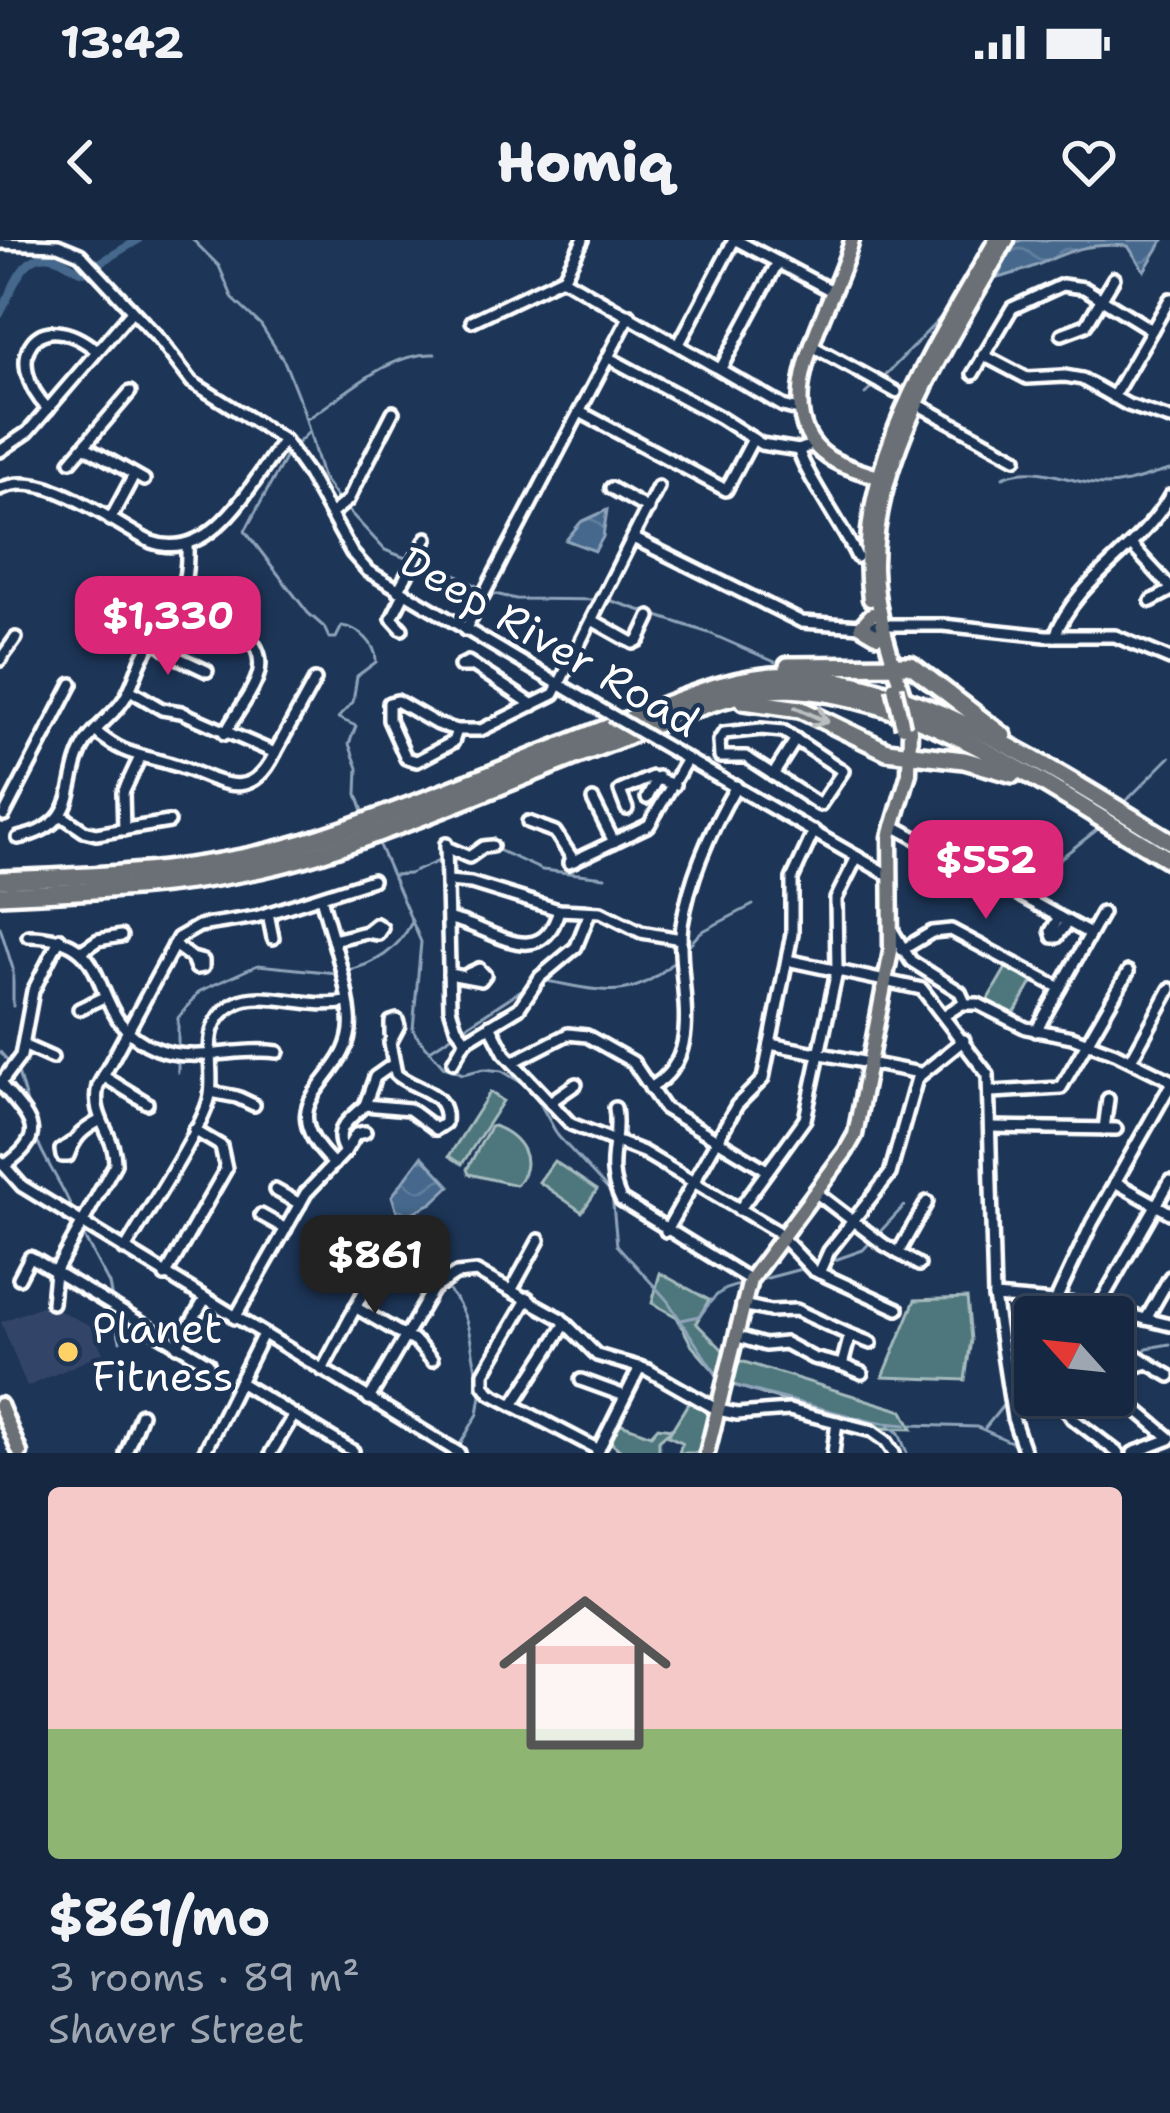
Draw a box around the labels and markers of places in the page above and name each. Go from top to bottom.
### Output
pin: $1,330 [70,576,266,678]
pin: $552 [915,820,1057,922]
pin: $861 [304,1215,446,1317]
place label: Planet Fitness [92,1300,234,1404]
marker: Planet Fitness [55,1339,81,1365]

